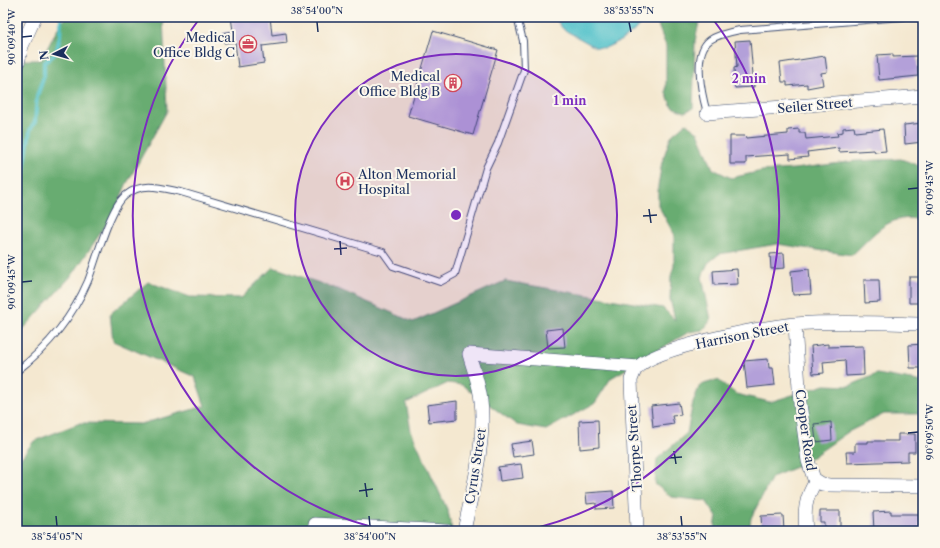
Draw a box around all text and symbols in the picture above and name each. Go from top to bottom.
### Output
text: 38°54'00"N [291,4,343,17]
text: 38°53'55"N [604,4,654,17]
text: 90°09'40"W [5,8,18,65]
place label: Medical Office Bldg C [153,29,235,60]
north arrow [34,34,74,74]
office icon: Medical Office Bldg C [238,34,258,54]
text: N [37,49,52,61]
place label: Medical Office Bldg B [359,68,440,99]
text: 2 min [732,71,767,86]
building icon: Medical Office Bldg B [443,73,463,93]
text: 1 min [554,93,587,108]
street label: Seiler Street [777,94,854,116]
text: 90°09'45"W [923,159,936,216]
place label: Alton Memorial Hospital [357,166,456,197]
hospital icon: Alton Memorial Hospital [335,171,355,191]
centre of rings [449,208,463,222]
text: 90°09'45"W [5,253,18,310]
street label: Harrison Street [694,318,790,352]
street label: Cooper Road [792,388,820,472]
text: 90°09'50"W [923,403,936,460]
street label: Thorpe Street [623,404,645,492]
street label: Cyrus Street [461,426,489,505]
text: 38°54'05"N [31,530,83,543]
text: 38°54'00"N [344,530,396,543]
text: 38°53'55"N [657,530,707,543]

